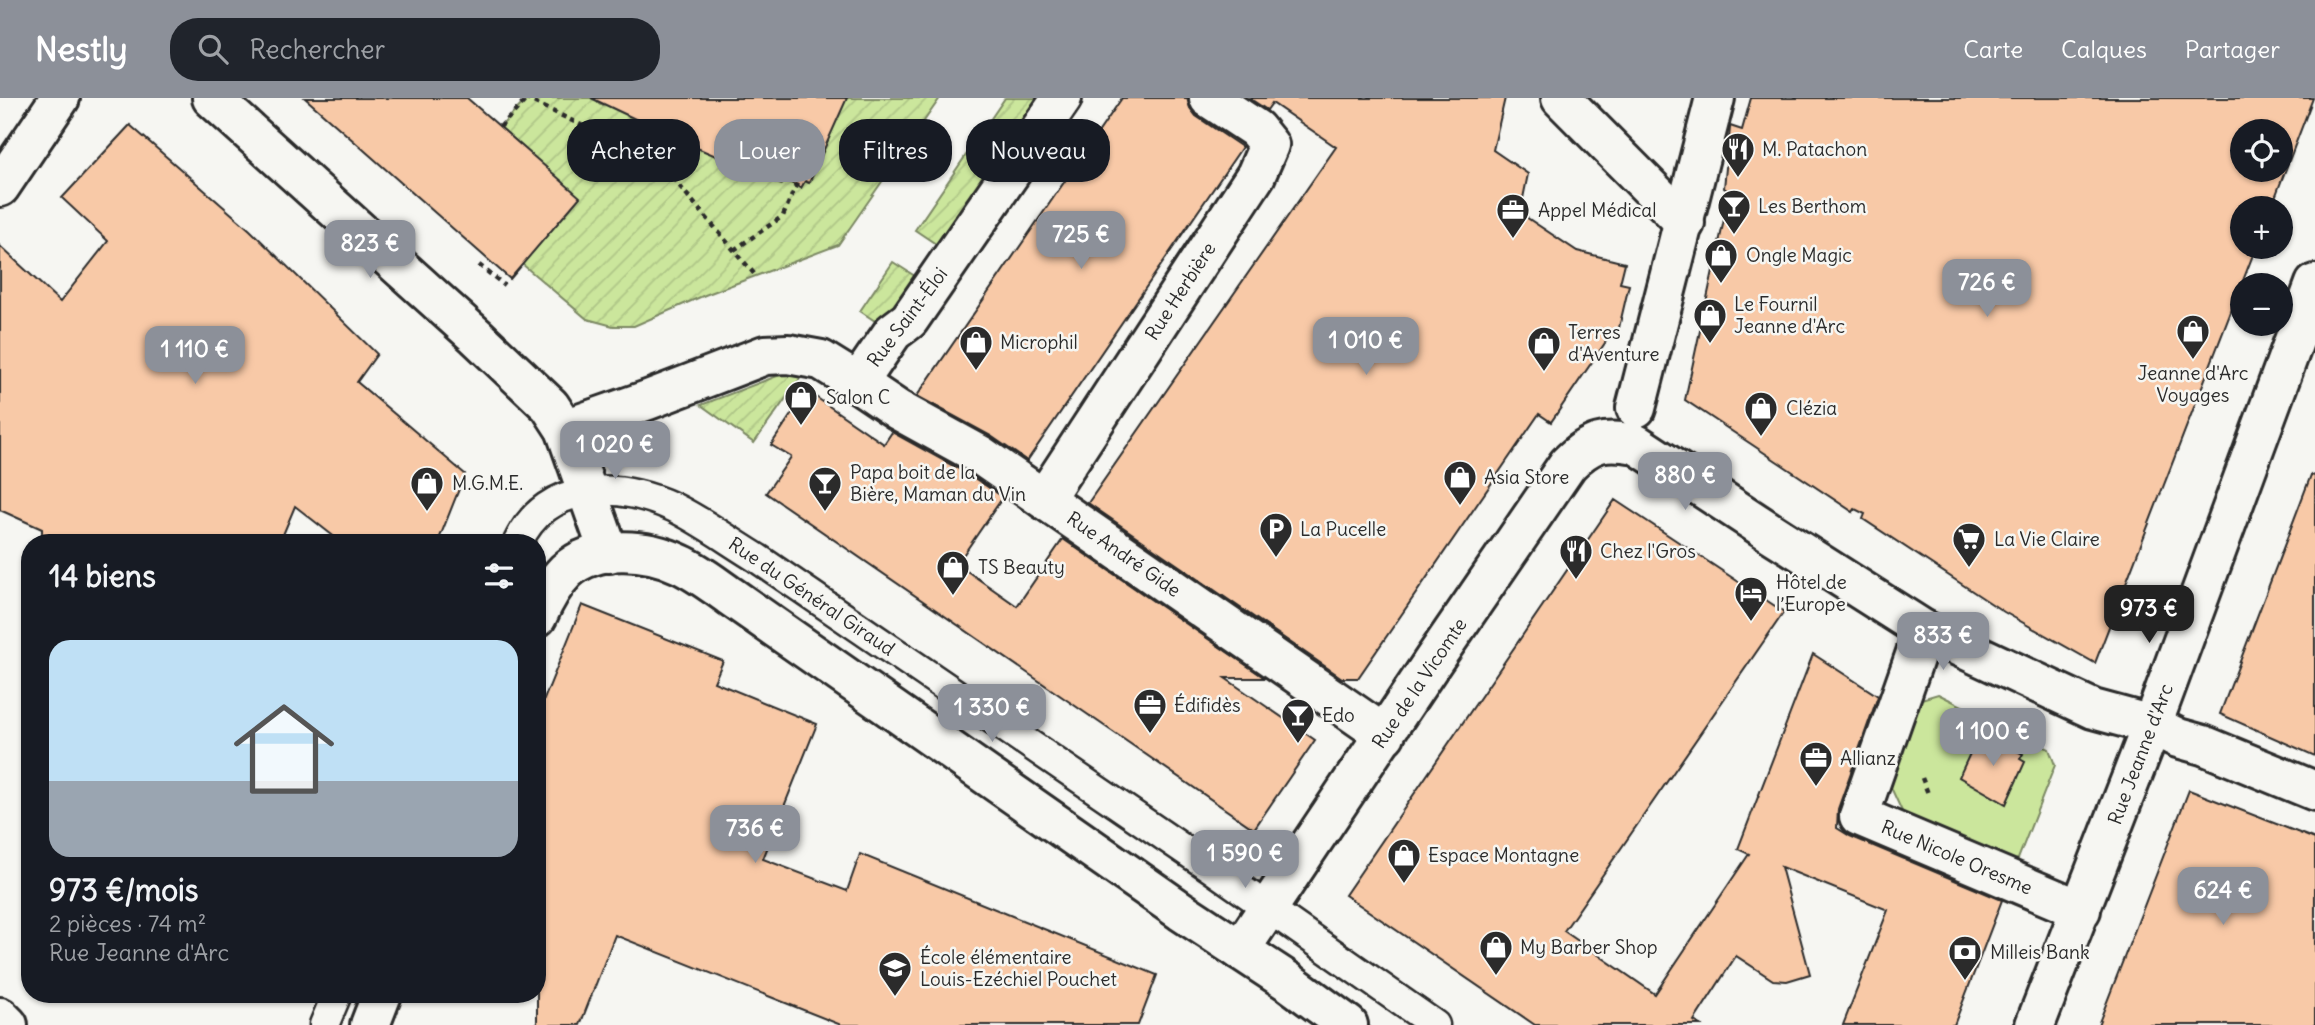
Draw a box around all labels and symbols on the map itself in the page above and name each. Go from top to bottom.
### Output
restaurant icon: M. Patachon [1719,130,1757,179]
place label: M. Patachon [1762,137,1867,161]
bar icon: Les Berthom [1715,187,1753,236]
office icon: Appel Médical [1494,191,1532,240]
place label: Les Berthom [1758,194,1866,218]
place label: Appel Médical [1538,198,1656,222]
pin: 725 € [1032,212,1130,271]
pin: 823 € [321,220,419,280]
shop icon: Ongle Magic [1702,236,1740,285]
street label: Rue Herbière [1140,238,1220,344]
place label: Ongle Magic [1746,243,1852,267]
pin: 726 € [1938,260,2036,319]
street label: Rue Saint-Éloi [862,262,952,372]
place label: Le Fournil Jeanne d'Arc [1734,292,1845,338]
shop icon: Le Fournil Jeanne d'Arc [1691,296,1729,345]
shop icon: Jeanne d'Arc Voyages [2174,312,2212,361]
pin: 1 010 € [1301,317,1431,377]
place label: Terres d'Aventure [1568,320,1659,366]
shop icon: Microphil [957,323,995,372]
shop icon: Terres d'Aventure [1525,324,1563,373]
pin: 1 110 € [130,327,260,386]
place label: Microphil [1000,330,1078,354]
place label: Jeanne d'Arc Voyages [2137,361,2249,407]
shop icon: Salon C [782,378,820,427]
place label: Salon C [826,385,890,409]
shop icon: Clézia [1742,389,1780,438]
place label: Clézia [1786,396,1837,420]
pin: 1 020 € [550,422,680,481]
pin: 880 € [1636,452,1734,512]
shop icon: Asia Store [1441,458,1479,507]
place label: Papa boit de la Bière, Maman du Vin [850,460,1026,506]
shop icon: M.G.M.E. [408,464,446,513]
bar icon: Papa boit de la Bière, Maman du Vin [806,464,844,513]
place label: Asia Store [1484,465,1569,489]
place label: M.G.M.E. [452,471,523,495]
street label: Rue André Gide [1063,506,1185,602]
parking icon: La Pucelle [1257,510,1295,559]
place label: La Pucelle [1300,517,1386,541]
supermarket icon: La Vie Claire [1950,520,1988,569]
place label: La Vie Claire [1994,527,2100,551]
street label: Rue du Général Giraud [724,531,900,661]
restaurant icon: Chez l'Gros [1557,532,1595,581]
place label: Chez l'Gros [1600,539,1696,563]
shop icon: TS Beauty [934,548,972,597]
place label: TS Beauty [978,555,1065,579]
place label: Hôtel de l’Europe [1776,570,1847,616]
hotel icon: Hôtel de l’Europe [1732,574,1770,623]
pin: 973 € [2100,586,2198,645]
pin: 833 € [1894,612,1992,672]
street label: Rue de la Vicomte [1366,613,1472,753]
street label: Rue Jeanne d'Arc [2102,680,2178,828]
pin: 1 330 € [927,684,1057,744]
office icon: Édifidès [1131,686,1169,735]
place label: Édifidès [1174,693,1241,717]
bar icon: Edo [1279,696,1317,745]
place label: Edo [1322,703,1355,727]
pin: 1 100 € [1928,708,2058,768]
office icon: Allianz [1797,739,1835,788]
place label: Allianz [1840,746,1896,770]
pin: 736 € [706,806,804,865]
street label: Rue Nicole Oresme [1878,814,2036,900]
pin: 1 590 € [1180,830,1310,890]
shop icon: Espace Montagne [1385,836,1423,885]
place label: Espace Montagne [1428,843,1579,867]
pin: 624 € [2174,868,2272,927]
shop icon: My Barber Shop [1477,928,1515,977]
bank icon: Milleis Bank [1946,933,1984,982]
place label: My Barber Shop [1520,935,1658,959]
place label: Milleis Bank [1990,940,2090,964]
place label: École élémentaire Louis-Ezéchiel Pouchet [920,945,1117,991]
school or university icon: École élémentaire Louis-Ezéchiel Pouchet [876,949,914,998]

